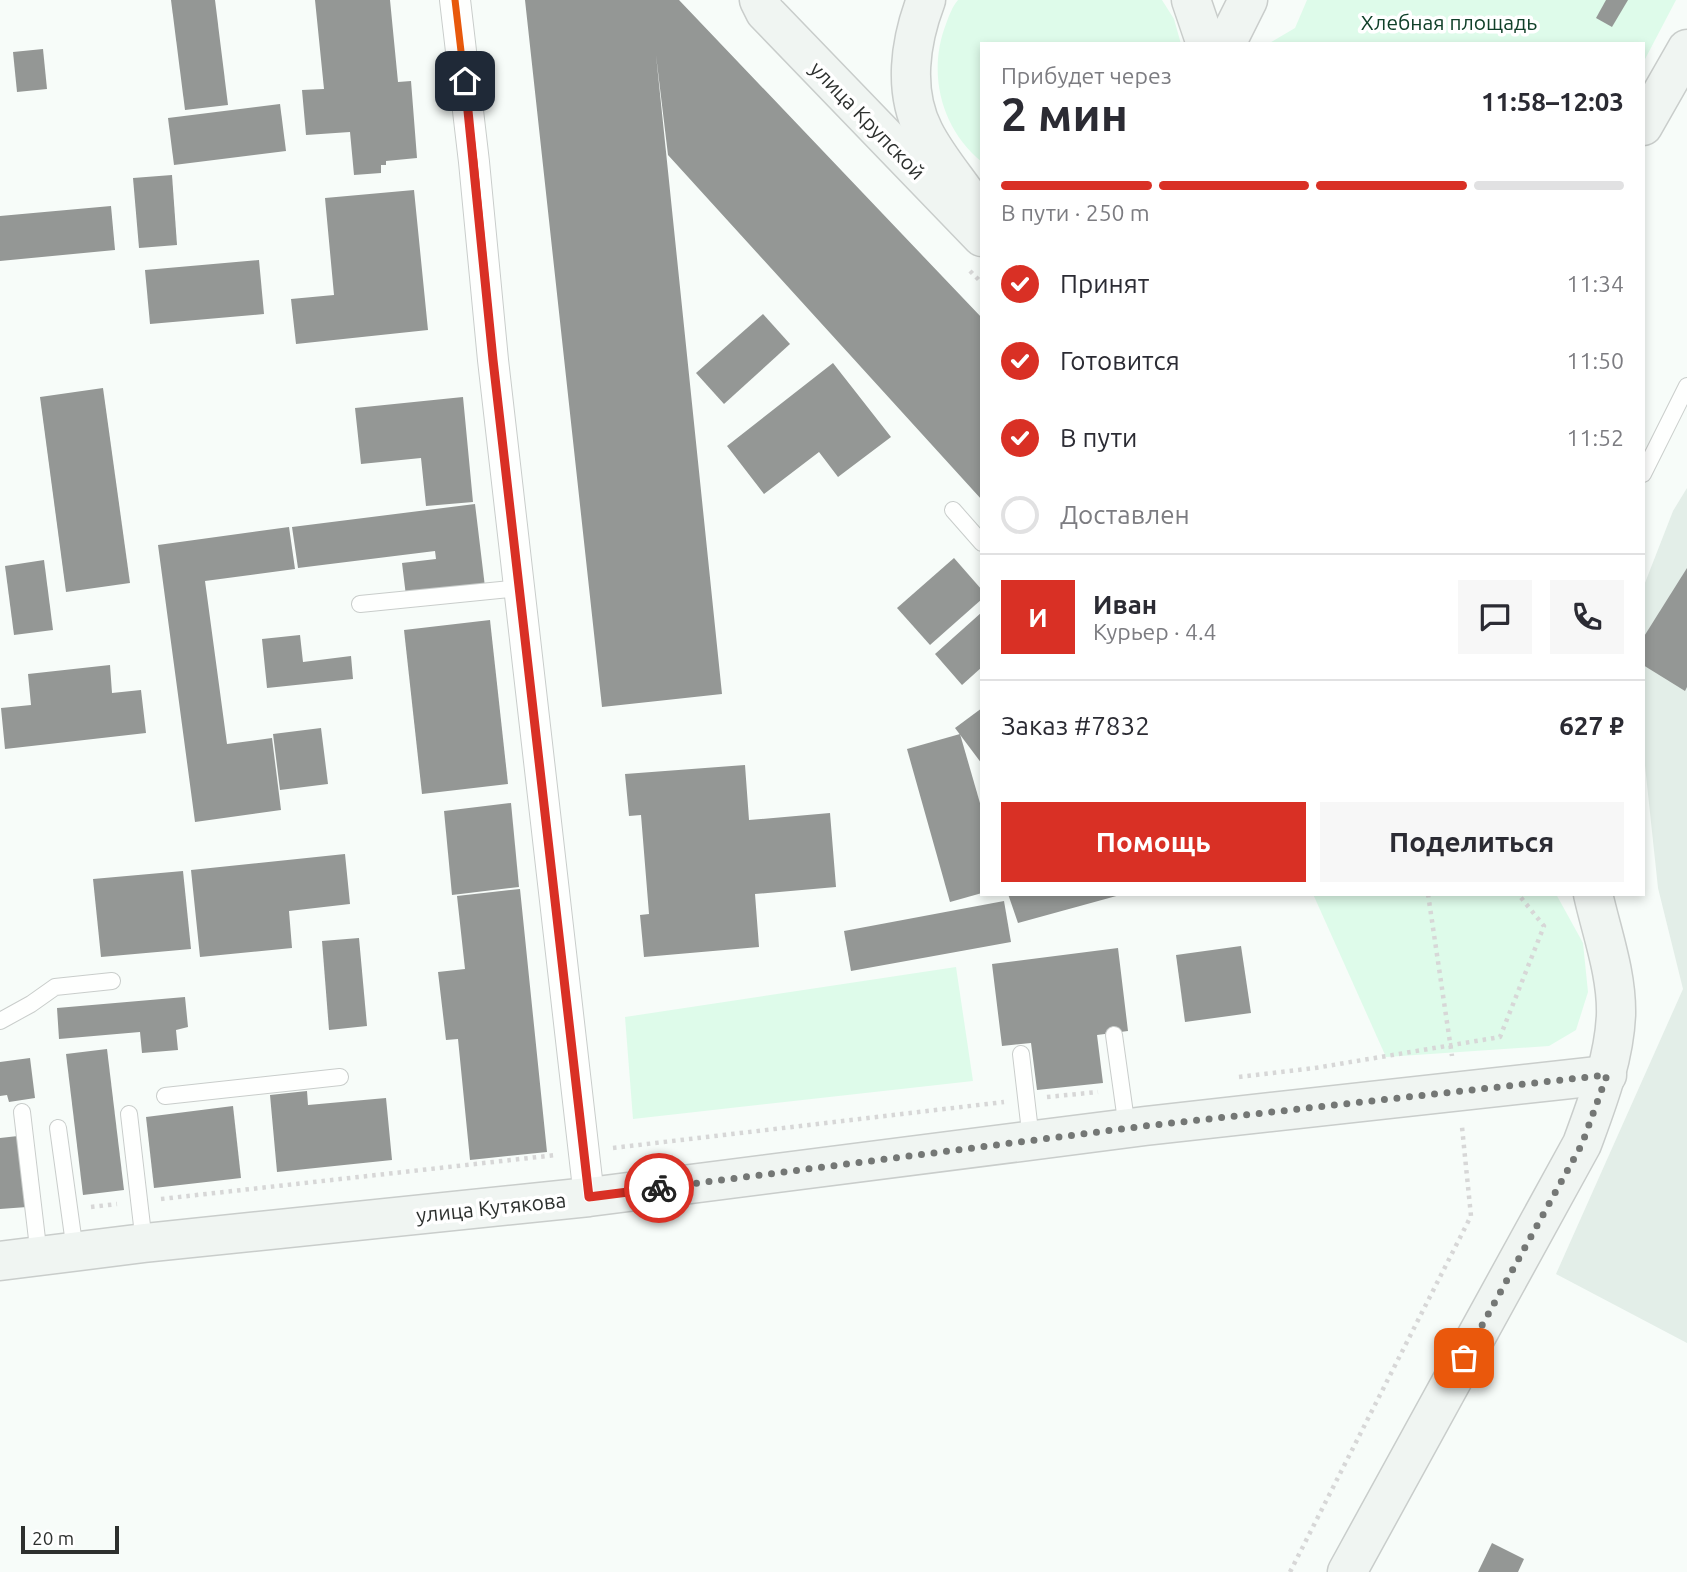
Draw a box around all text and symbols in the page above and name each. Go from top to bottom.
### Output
park label: Хлебная площадь [1361,10,1537,34]
pin [435,51,495,111]
street label: улица Крупской [806,56,930,184]
icon: home [446,62,484,100]
text: Прибудет через [1001,63,1172,88]
text: 11:58–12:03 [1481,87,1624,116]
text: 2 мин [1001,88,1128,140]
text: В пути · 250 m [1001,200,1150,225]
icon: check [1001,265,1039,303]
text: Принят [1060,269,1149,298]
text: 11:34 [1566,271,1624,296]
icon: check [1001,342,1039,380]
text: Готовится [1060,346,1180,375]
text: 11:50 [1566,348,1624,373]
icon: check [1001,419,1039,457]
text: В пути [1060,423,1137,452]
text: 11:52 [1566,425,1624,450]
text: Доставлен [1060,500,1190,529]
button: chat [1458,580,1532,654]
button: phone [1550,580,1624,654]
text: Иван [1093,590,1157,619]
text: И [1028,603,1048,632]
text: Курьер · 4.4 [1093,619,1217,644]
text: Заказ #7832 [1001,711,1150,740]
text: 627 ₽ [1559,711,1624,740]
button: Помощь [1001,802,1306,882]
button: Поделиться [1320,802,1624,882]
courier [624,1153,694,1223]
icon: bike [640,1169,678,1207]
street label: улица Кутякова [415,1187,567,1227]
pin [1434,1328,1494,1388]
icon: bag [1445,1339,1483,1377]
scale bar [21,1523,119,1555]
text: 20 m [32,1527,74,1549]

